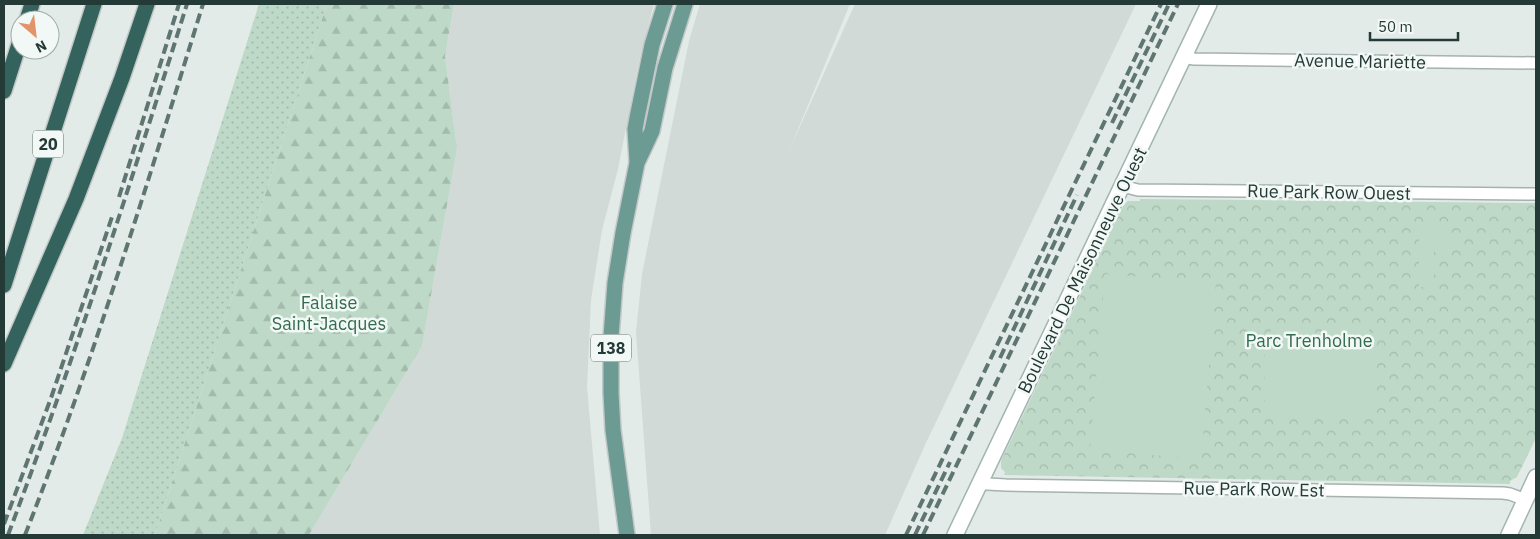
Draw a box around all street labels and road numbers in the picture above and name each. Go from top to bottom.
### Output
street label: Avenue Mariette [1294,48,1426,74]
road number: 20 [33,130,63,158]
street label: Boulevard De Maisonneuve Ouest [1012,143,1152,397]
street label: Rue Park Row Ouest [1247,179,1411,205]
road number: 138 [591,334,631,362]
street label: Rue Park Row Est [1183,476,1325,502]

